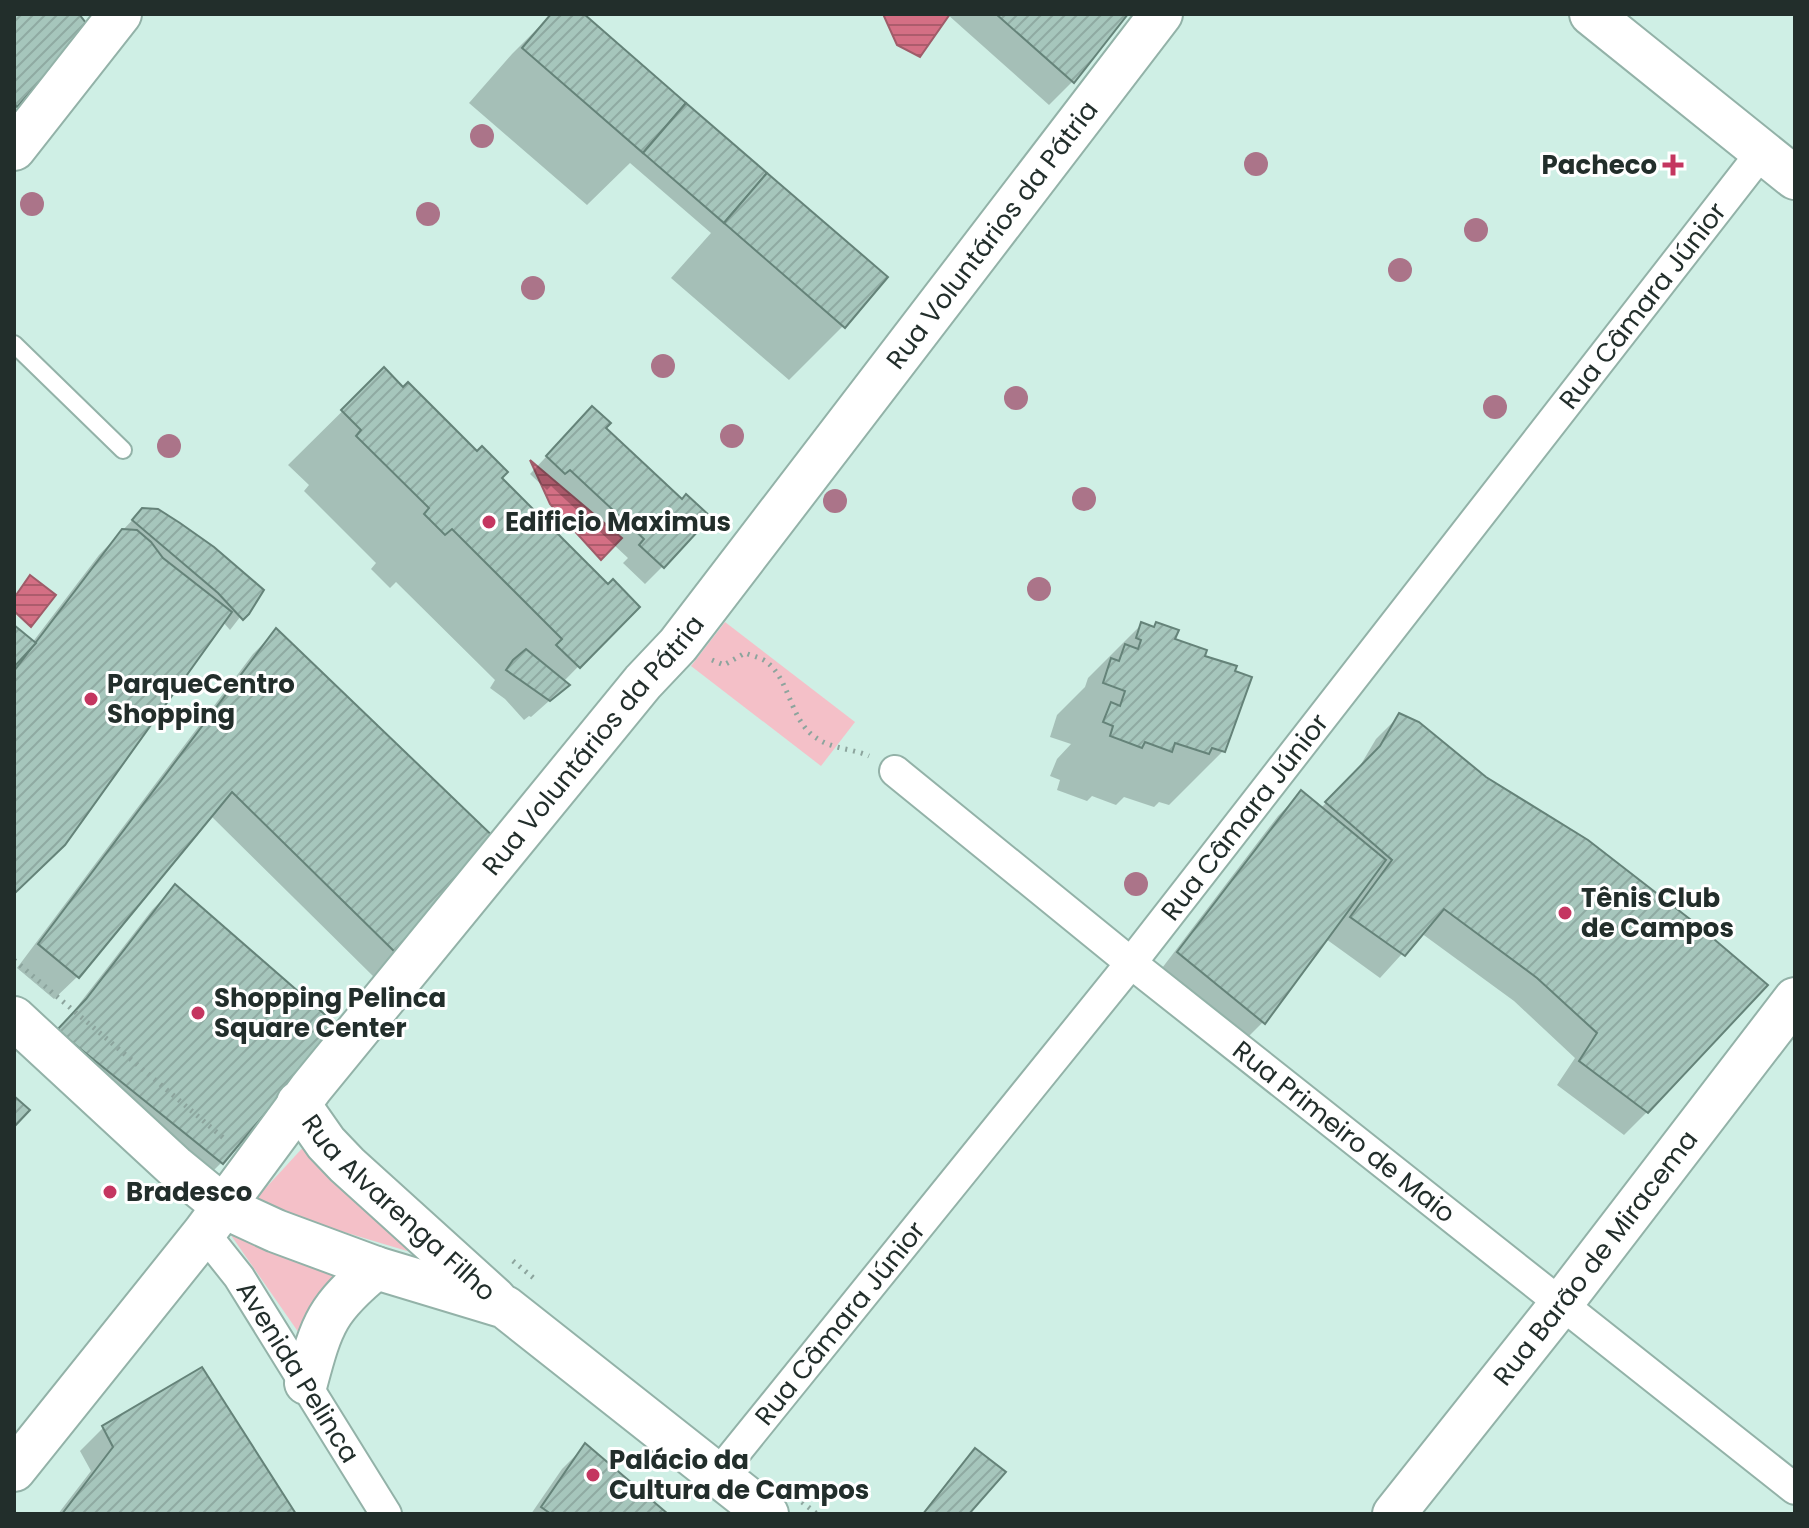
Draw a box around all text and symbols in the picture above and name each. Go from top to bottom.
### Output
street label: Rua Voluntários da Pátria [878,93,1106,376]
place label: Pacheco [1542,147,1657,183]
marker: Pacheco [1664,156,1682,174]
street label: Rua Câmara Júnior [1551,195,1734,416]
place label: Edificio Maximus [505,504,731,540]
marker: Edificio Maximus [480,513,498,531]
street label: Rua Voluntários da Pátria [474,608,712,883]
place label: ParqueCentro Shopping [107,666,295,732]
marker: ParqueCentro Shopping [82,690,100,708]
street label: Rua Câmara Júnior [1153,706,1336,928]
place label: Tênis Club de Campos [1581,880,1734,946]
marker: Tênis Club de Campos [1556,904,1574,922]
place label: Shopping Pelinca Square Center [214,980,446,1046]
marker: Shopping Pelinca Square Center [189,1004,207,1022]
street label: Rua Primeiro de Maio [1225,1032,1463,1231]
street label: Rua Alvarenga Filho [293,1107,504,1309]
street label: Rua Barão de Miracema [1485,1123,1706,1393]
place label: Bradesco [126,1174,252,1210]
marker: Bradesco [101,1183,119,1201]
street label: Rua Câmara Júnior [746,1213,933,1433]
street label: Avenida Pelinca [228,1274,368,1470]
place label: Palácio da Cultura de Campos [609,1442,869,1508]
marker: Palácio da Cultura de Campos [584,1466,602,1484]

